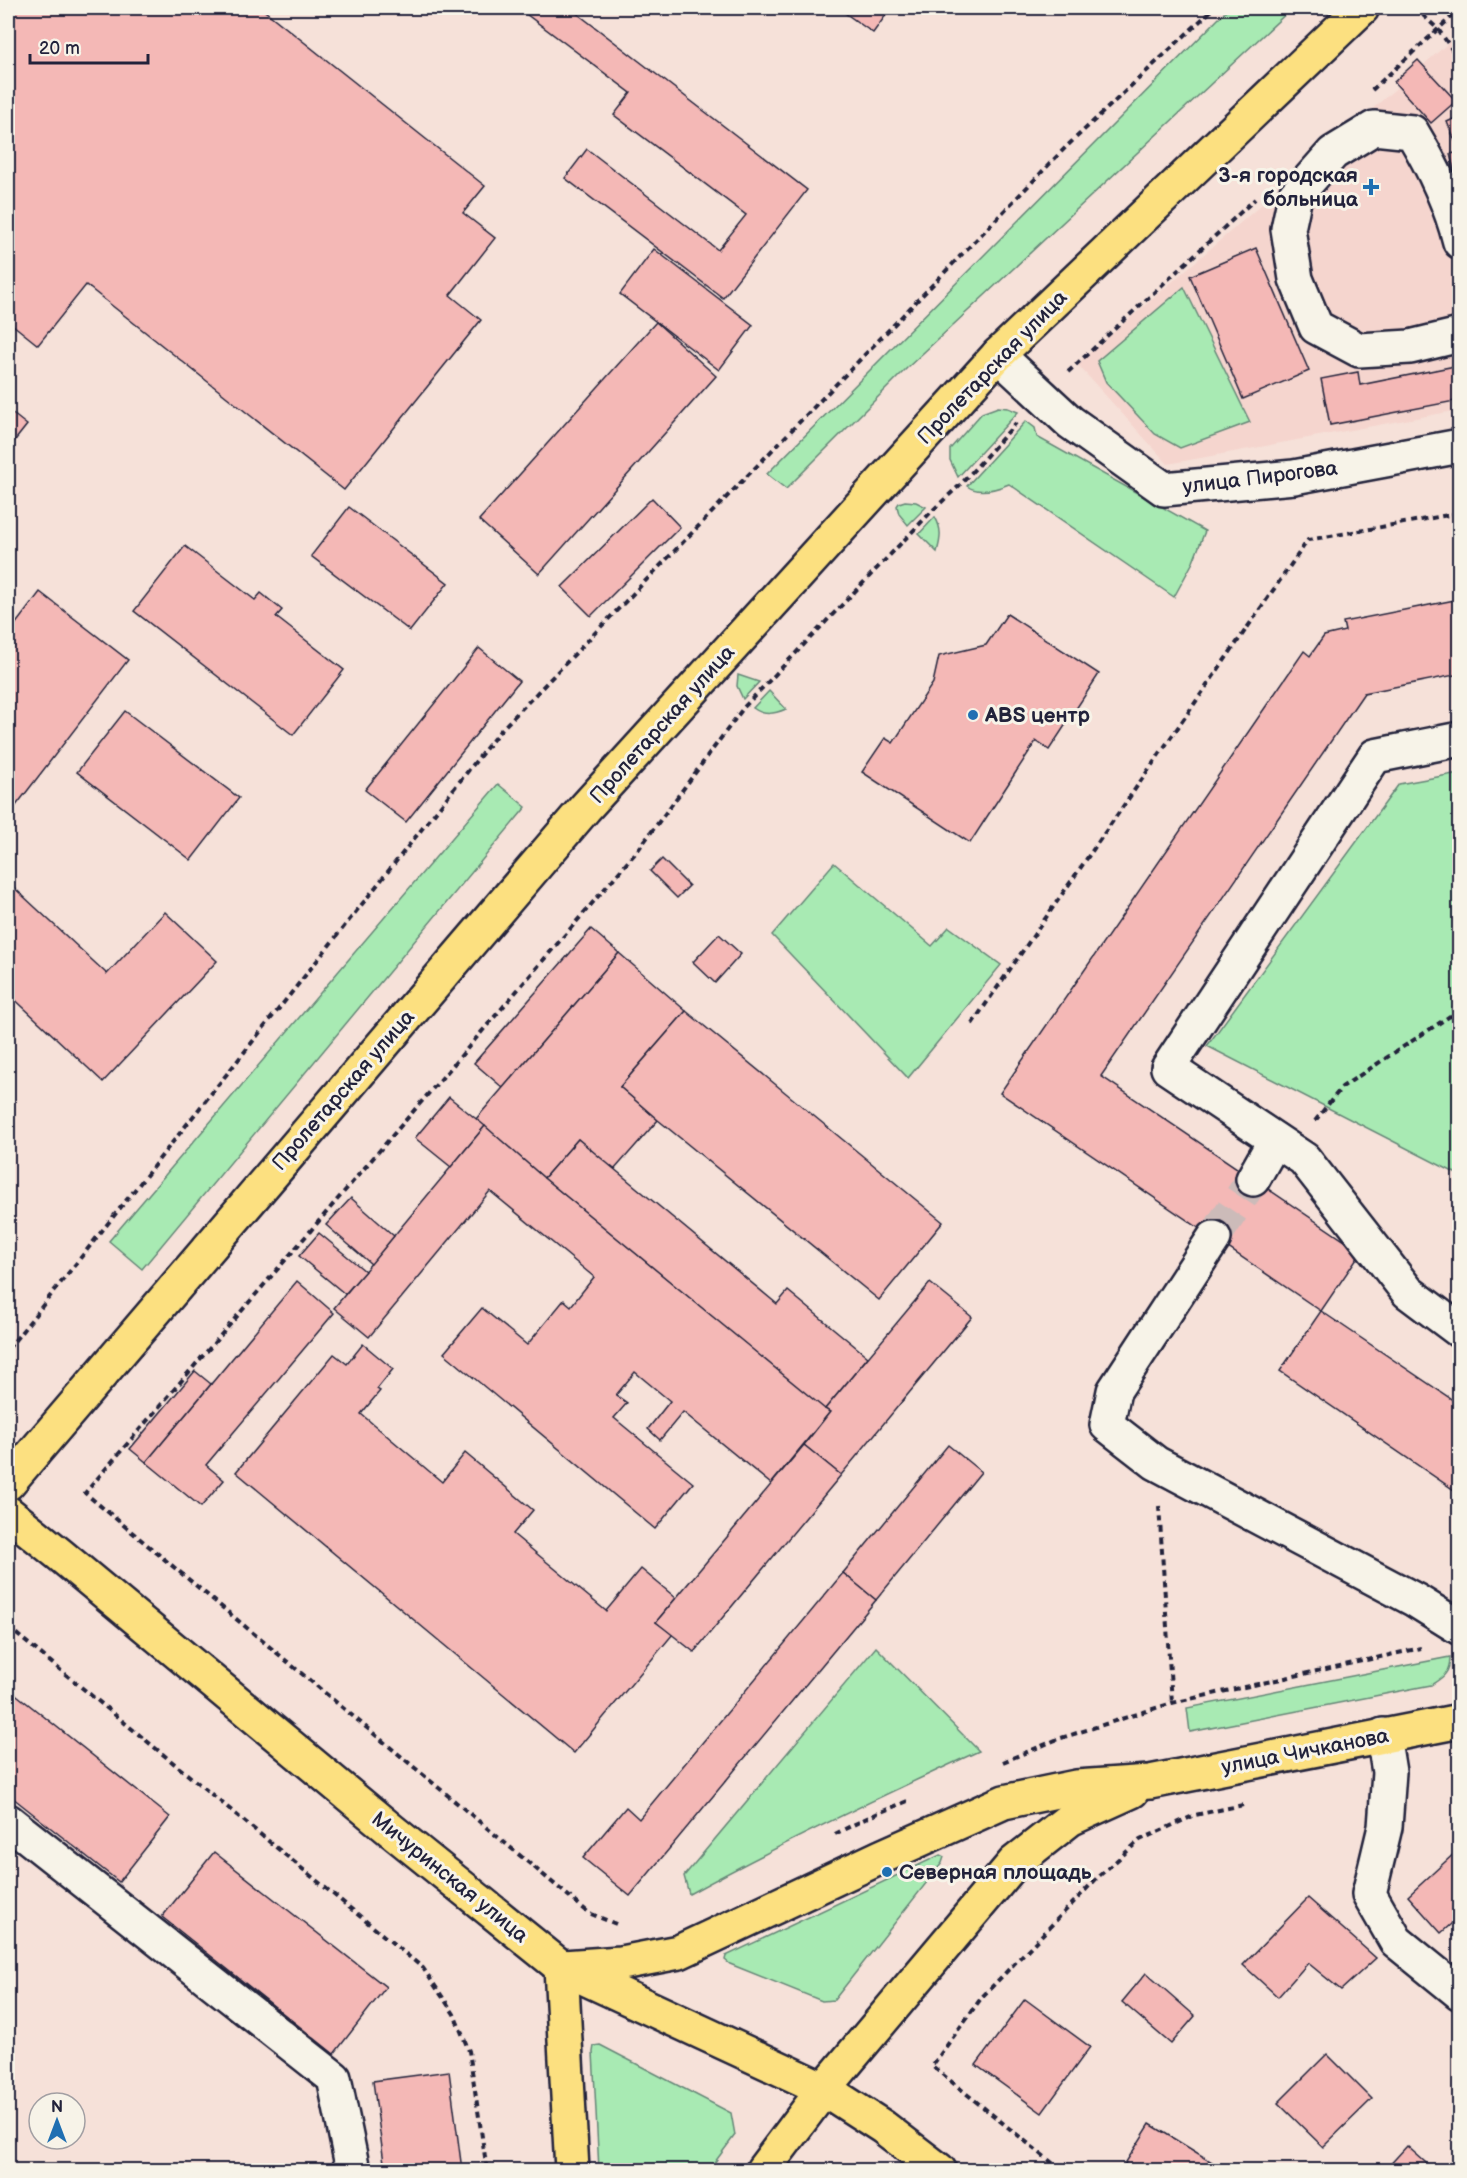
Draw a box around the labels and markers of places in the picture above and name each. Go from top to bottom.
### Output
place label: 3-я городская больница [1218,163,1359,212]
marker: 3-я городская больница [1362,178,1380,196]
place label: ABS центр [984,703,1091,728]
marker: ABS центр [966,708,980,722]
place label: Северная площадь [899,1860,1092,1885]
marker: Северная площадь [880,1865,894,1879]

